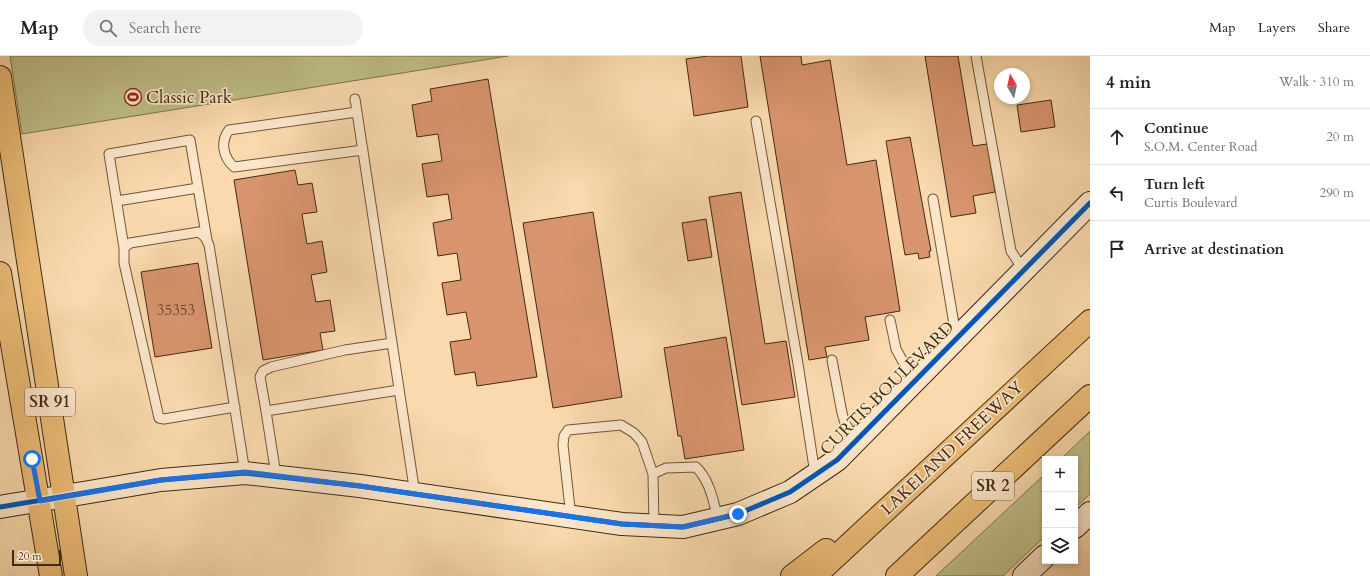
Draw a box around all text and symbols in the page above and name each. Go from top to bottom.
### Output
search box [83,10,363,46]
text: Map [20,15,59,41]
icon: search [97,17,119,39]
text: Search here [129,18,201,38]
text: Map [1209,18,1236,37]
text: Layers [1258,18,1296,37]
text: Share [1318,18,1350,37]
north arrow [994,68,1030,104]
text: 4 min [1106,71,1151,94]
text: Walk · 310 m [1279,73,1354,91]
place label: Classic Park [146,86,233,109]
sports icon: Classic Park [123,87,143,107]
text: Continue [1144,118,1209,138]
icon: ahead [1106,126,1128,148]
text: 20 m [1326,128,1354,146]
text: S.O.M. Center Road [1144,138,1257,156]
text: Turn left [1144,174,1205,194]
icon: left [1106,182,1128,204]
text: 290 m [1320,184,1354,202]
text: Curtis Boulevard [1144,194,1237,212]
icon: arrive [1106,238,1128,260]
text: Arrive at destination [1144,239,1284,259]
house number: 35353 [157,300,195,320]
street label: CURTIS BOULEVARD [815,316,959,460]
street label: LAKELAND FREEWAY [876,376,1028,520]
road number: SR 91 [25,388,75,416]
route start [23,450,41,468]
map controls [1042,456,1078,564]
button: + [1042,456,1078,492]
road number: SR 2 [972,472,1014,500]
button: − [1042,492,1078,528]
route end [729,505,747,523]
button: layers [1042,528,1078,564]
scale bar [12,548,61,567]
text: 20 m [18,549,42,564]

